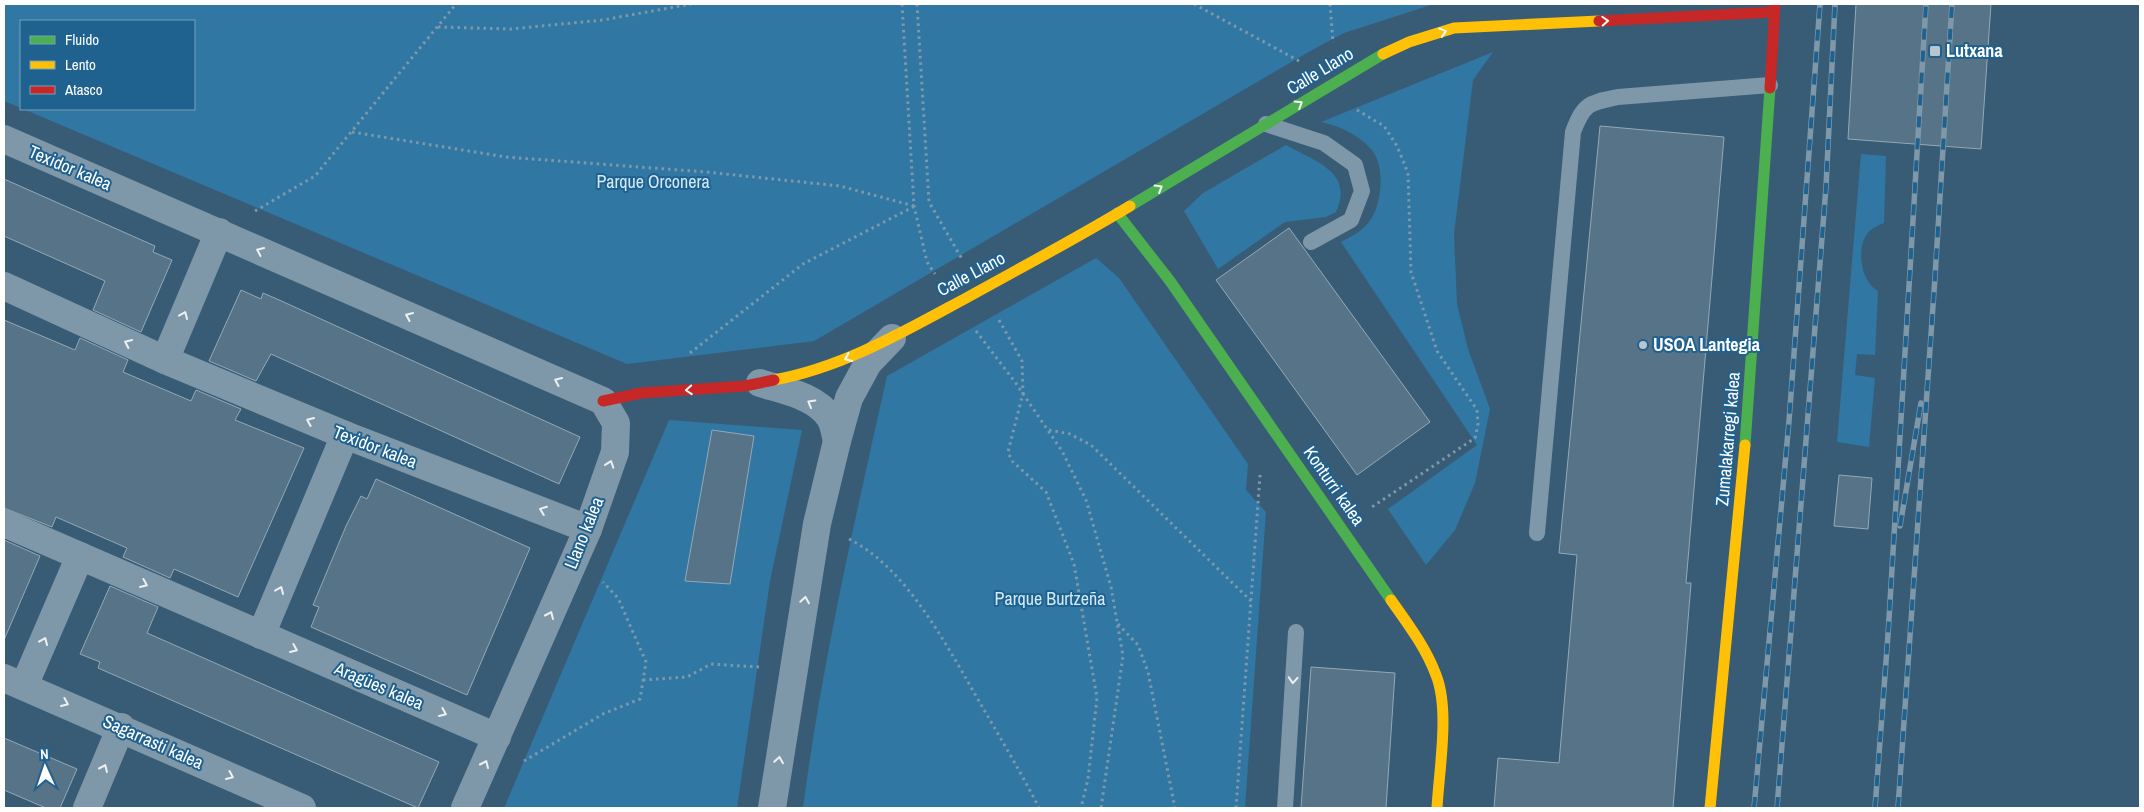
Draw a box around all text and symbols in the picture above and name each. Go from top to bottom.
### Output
one-way arrow [1601,15,1609,26]
legend [20,20,195,110]
one-way arrow [1438,27,1447,37]
text: Fluido [65,29,99,50]
place label: Lutxana [1946,38,2003,63]
street label: Calle Llano [1282,41,1358,100]
marker: Lutxana [1928,44,1942,58]
text: Lento [65,54,96,75]
text: Atasco [64,79,103,100]
one-way arrow [1293,101,1302,111]
street label: Texidor kalea [25,139,115,196]
park label: Parque Orconera [596,169,710,194]
one-way arrow [1154,185,1163,195]
street label: Calle Llano [932,245,1009,302]
one-way arrow [256,246,265,257]
one-way arrow [178,311,188,320]
one-way arrow [405,311,414,322]
place label: USOA Lantegia [1653,332,1761,357]
one-way arrow [124,339,133,349]
marker: USOA Lantegia [1637,339,1649,351]
one-way arrow [844,352,853,363]
street label: Zumalakarregi kalea [1709,371,1746,507]
one-way arrow [554,377,563,388]
one-way arrow [685,384,693,395]
one-way arrow [808,399,817,409]
one-way arrow [306,416,314,426]
street label: Texidor kalea [330,419,421,474]
street label: Konturri kalea [1298,441,1371,531]
one-way arrow [605,460,615,469]
street label: Llano kalea [558,493,609,572]
one-way arrow [539,506,548,516]
one-way arrow [139,578,148,589]
one-way arrow [273,586,284,595]
park label: Parque Burtzeña [995,586,1105,611]
one-way arrow [799,595,809,604]
one-way arrow [544,611,555,620]
one-way arrow [37,637,48,646]
one-way arrow [289,642,298,653]
street label: Aragües kalea [330,655,428,715]
one-way arrow [1288,677,1299,685]
one-way arrow [60,697,69,708]
one-way arrow [438,707,447,718]
street label: Sagarrasti kalea [99,708,207,775]
north arrow [20,742,70,792]
text: N [40,745,49,763]
one-way arrow [774,756,784,764]
one-way arrow [478,760,489,769]
one-way arrow [98,764,109,773]
one-way arrow [225,770,234,780]

